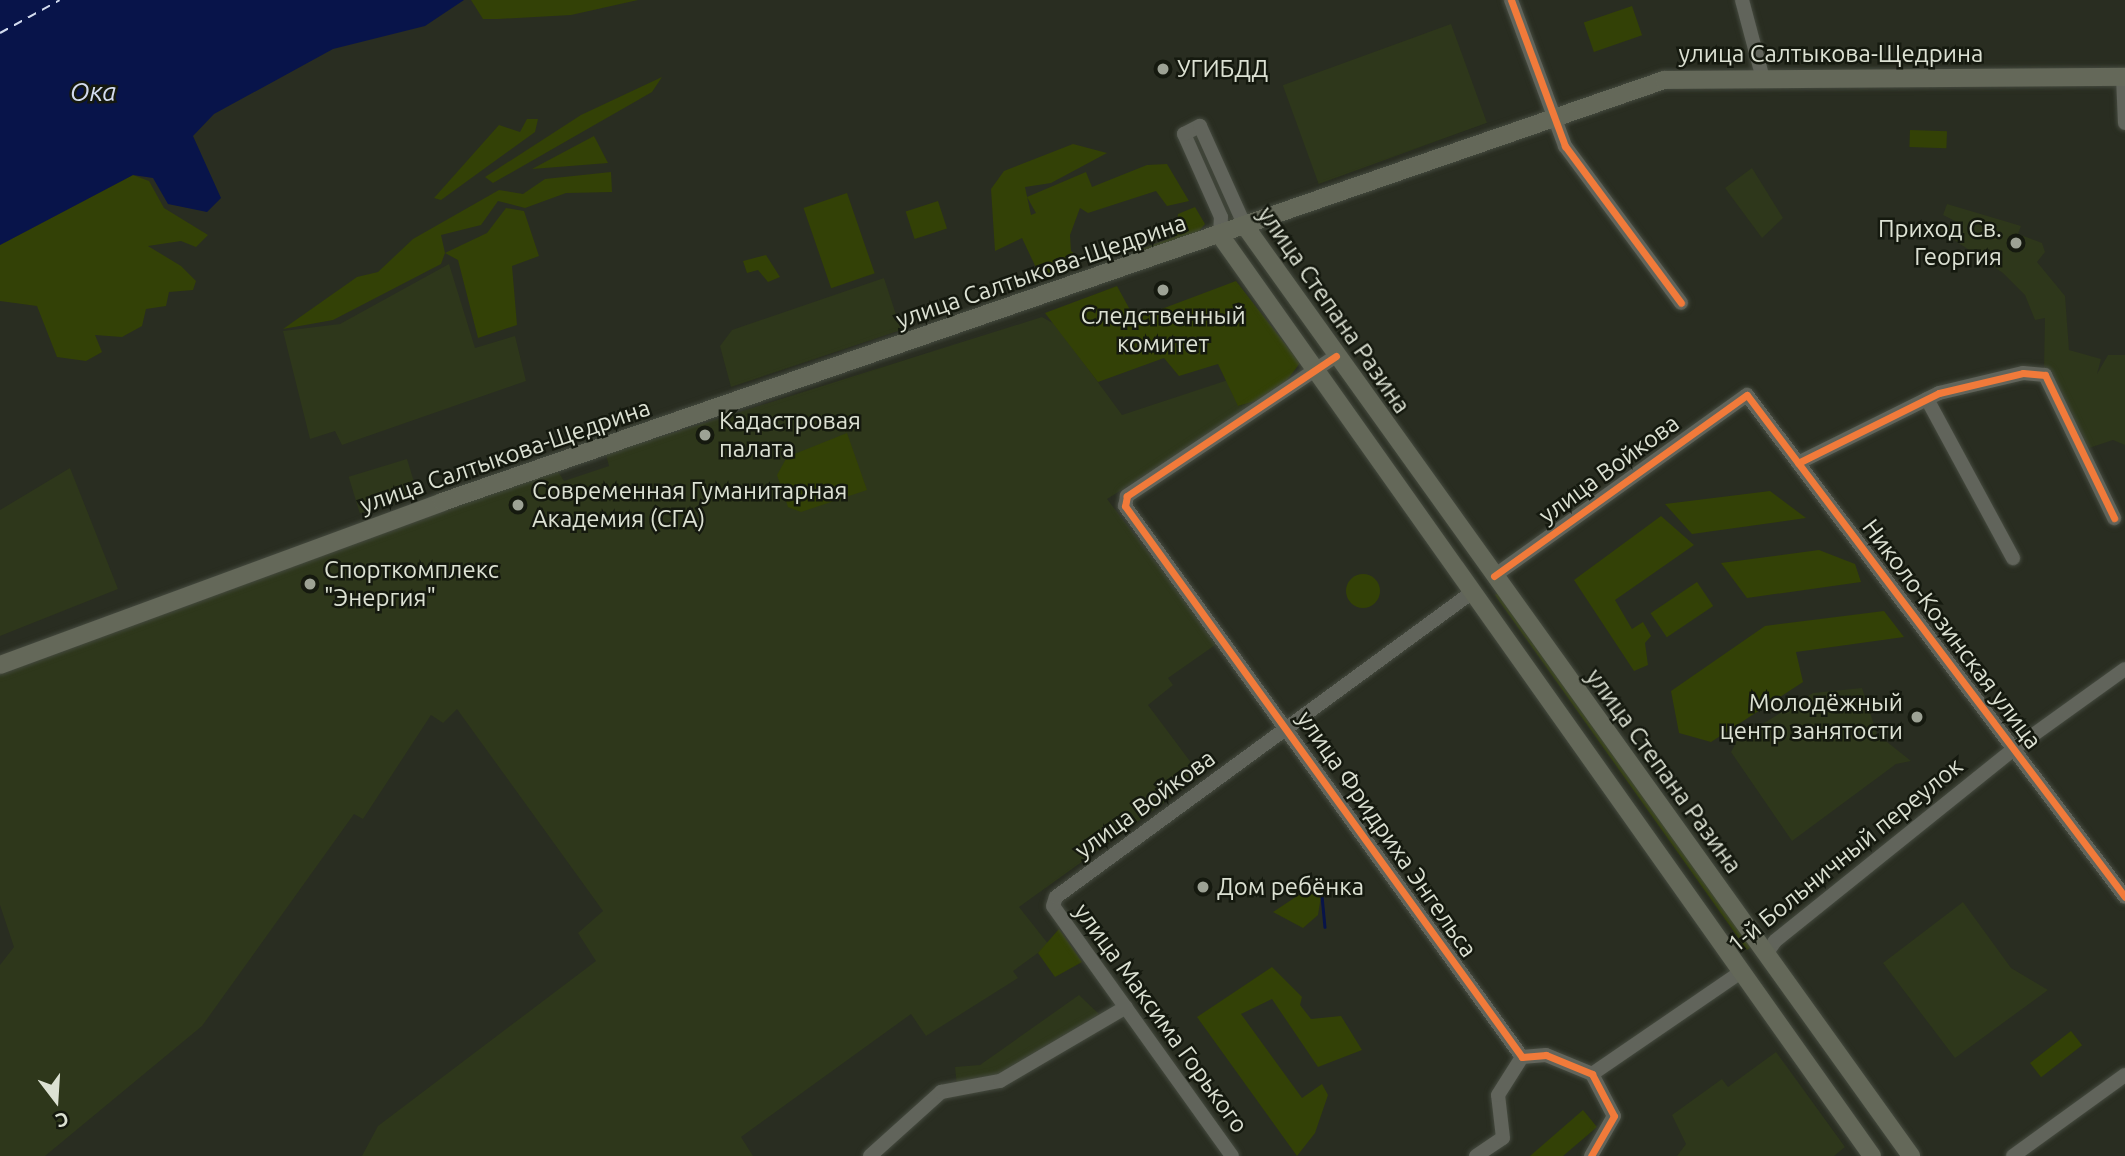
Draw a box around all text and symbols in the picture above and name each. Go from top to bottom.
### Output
street label: улица Салтыкова-Щедрина [1679,40,1983,68]
place label: УГИБДД [1177,55,1268,83]
marker: УГИБДД [1155,61,1171,77]
water label: Ока [70,76,116,108]
street label: улица Степана Разина [1252,201,1416,419]
street label: улица Салтыкова-Щедрина [892,208,1190,334]
place label: Приход Св. Георгия [1878,215,2002,271]
marker: Приход Св. Георгия [2008,235,2024,251]
marker: Следственный комитет [1155,282,1171,298]
place label: Следственный комитет [1080,302,1246,358]
street label: улица Салтыкова-Щедрина [356,393,654,519]
place label: Кадастровая палата [719,407,861,463]
street label: улица Войкова [1533,409,1685,529]
marker: Кадастровая палата [697,427,713,443]
place label: Современная Гуманитарная Академия (СГА) [532,477,847,533]
marker: Современная Гуманитарная Академия (СГА) [510,497,526,513]
street label: Николо-Козинская улица [1856,513,2048,755]
place label: Спорткомплекс "Энергия" [324,556,499,612]
marker: Спорткомплекс "Энергия" [302,576,318,592]
street label: улица Степана Разина [1580,663,1748,879]
place label: Молодёжный центр занятости [1720,689,1903,745]
street label: улица Фридриха Энгельса [1291,705,1483,963]
marker: Молодёжный центр занятости [1909,709,1925,725]
street label: улица Войкова [1069,744,1221,864]
street label: 1-й Больничный переулок [1722,751,1968,959]
place label: Дом ребёнка [1217,873,1364,901]
marker: Дом ребёнка [1195,879,1211,895]
street label: улица Максима Горького [1068,898,1254,1138]
north arrow [21,1065,91,1135]
text: С [53,1108,71,1132]

